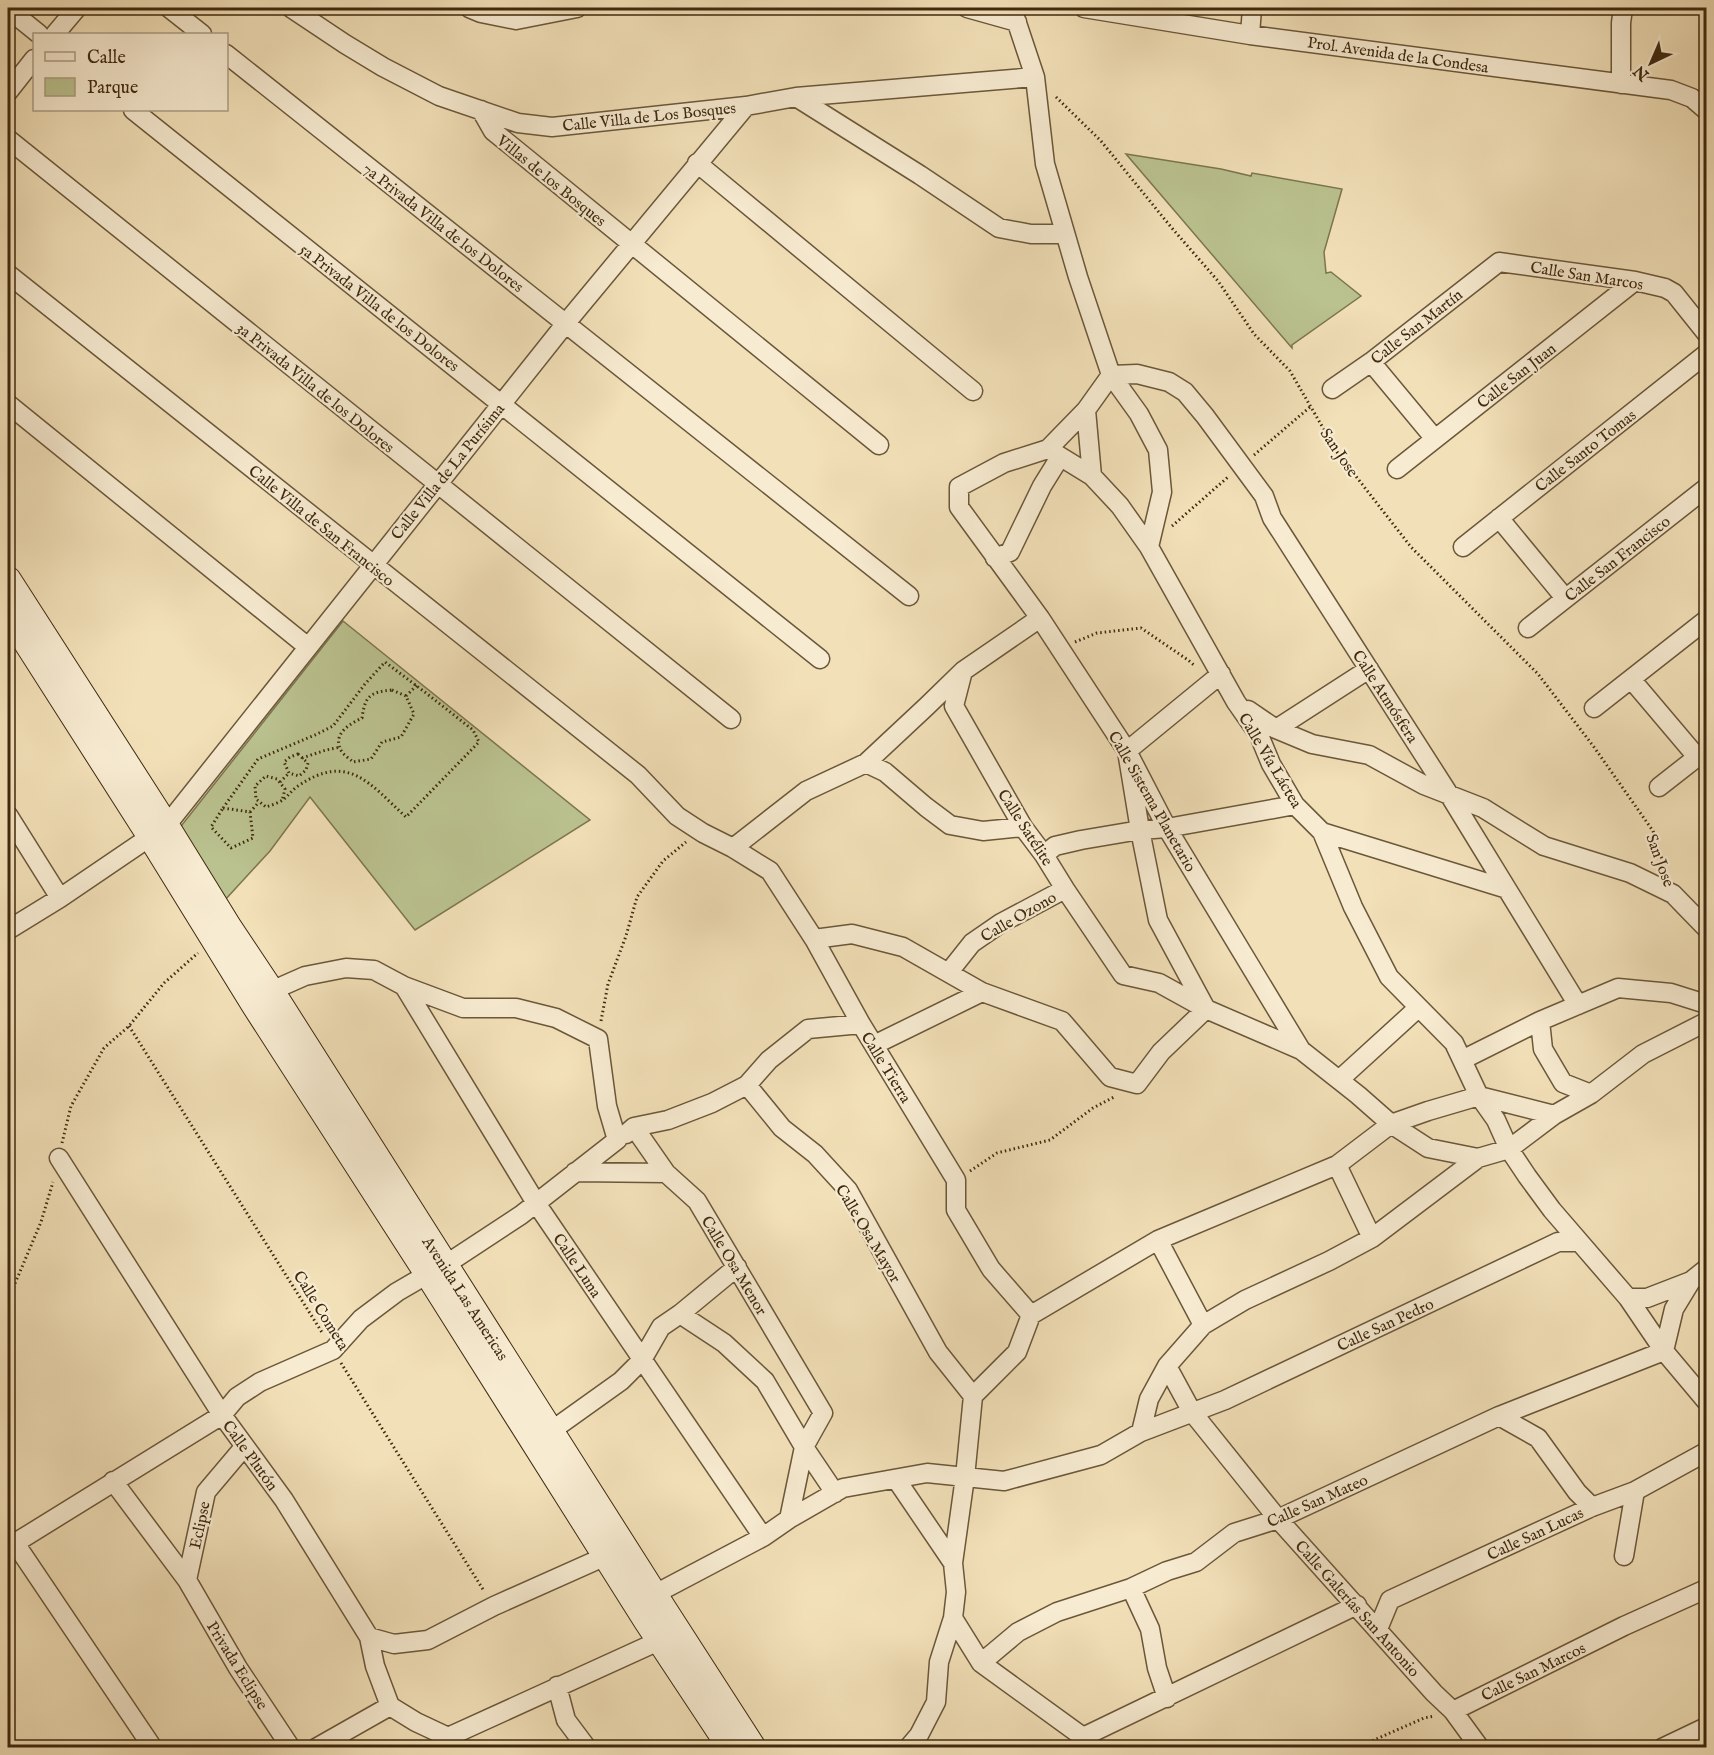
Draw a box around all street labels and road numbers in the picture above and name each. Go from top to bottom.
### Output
street label: Prol. Avenida de la Condesa [1306,33,1490,79]
street label: Calle Villa de Los Bosques [561,99,737,137]
street label: Villas de los Bosques [491,131,610,232]
street label: 7a Privada Villa de los Dolores [358,160,527,298]
street label: 5a Privada Villa de los Dolores [295,240,463,377]
street label: Calle San Marcos [1529,258,1645,296]
street label: Calle San Martín [1367,285,1468,370]
street label: 3a Privada Villa de los Dolores [232,319,398,459]
street label: Calle San Juan [1474,339,1561,414]
street label: Calle Villa de La Purísima [387,400,510,545]
street label: Calle Santo Tomas [1532,406,1641,497]
street label: San Jose [1315,425,1362,481]
street label: Calle Villa de San Francisco [244,462,398,592]
street label: Calle San Francisco [1561,512,1675,607]
street label: Calle Atmósfera [1347,647,1422,747]
street label: Calle Vía Láctea [1233,710,1306,812]
street label: Calle Sistema Planetario [1103,728,1200,876]
street label: Calle Satélite [992,786,1056,870]
street label: San Jose [1640,832,1678,890]
street label: Calle Ozono [978,888,1061,947]
street label: Calle Tierra [856,1029,915,1107]
street label: Calle Osa Mayor [830,1181,905,1287]
street label: Calle Osa Menor [696,1213,771,1319]
street label: Calle Luna [548,1230,605,1302]
street label: Avenida Las Americas [416,1232,512,1365]
street label: Calle Cometa [288,1268,353,1355]
street label: Calle San Pedro [1334,1295,1438,1357]
street label: Calle Plutón [217,1417,282,1496]
street label: Calle San Mateo [1264,1470,1372,1533]
street label: Eclipse [186,1500,216,1551]
street label: Calle San Lucas [1484,1504,1588,1566]
street label: Calle Galerías San Antonio [1290,1537,1423,1682]
street label: Privada Eclipse [201,1618,271,1714]
street label: Calle San Marcos [1478,1639,1590,1707]

